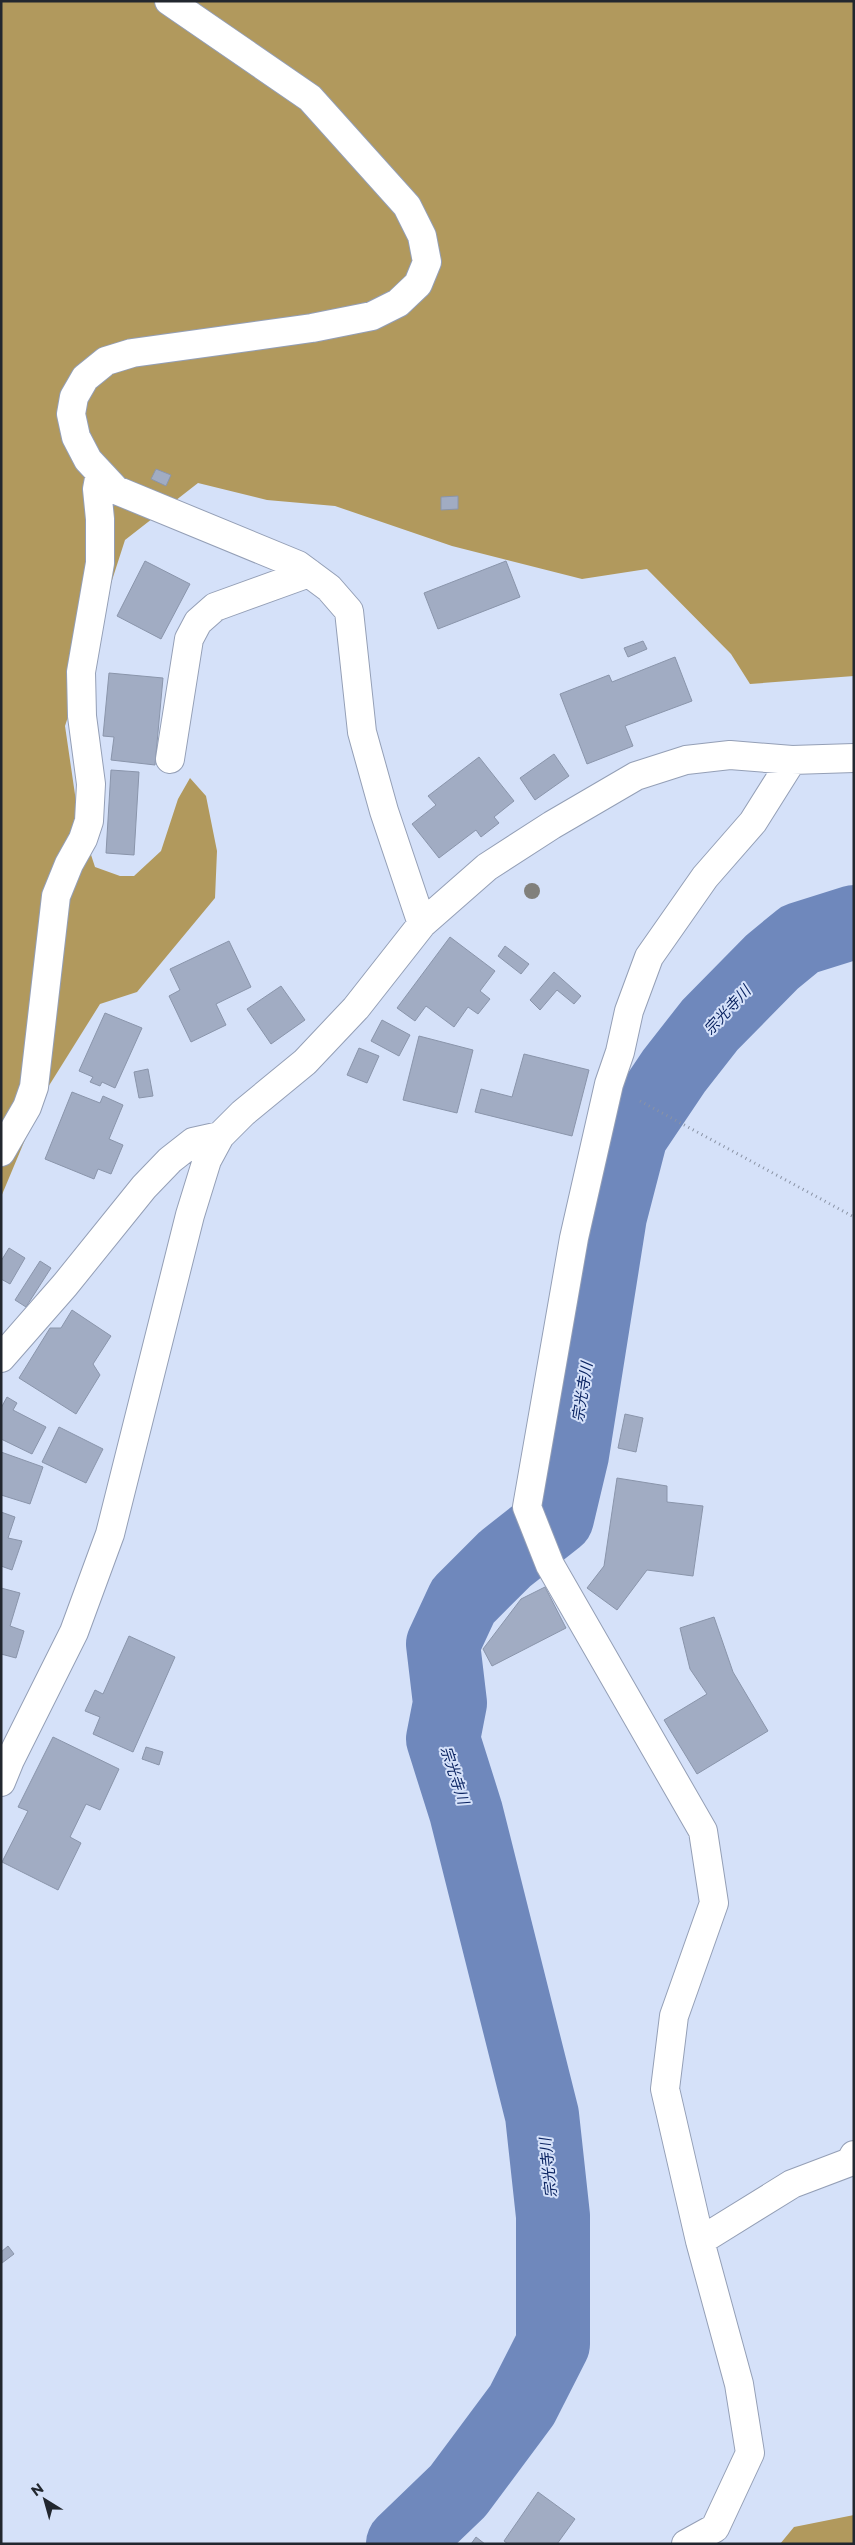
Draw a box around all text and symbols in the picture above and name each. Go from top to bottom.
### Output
water label: 宗光寺川 [700,980,756,1038]
water label: 宗光寺川 [568,1359,596,1423]
water label: 宗光寺川 [437,1744,474,1808]
water label: 宗光寺川 [535,2135,561,2199]
north arrow [20,2475,70,2525]
text: N [27,2479,47,2500]

